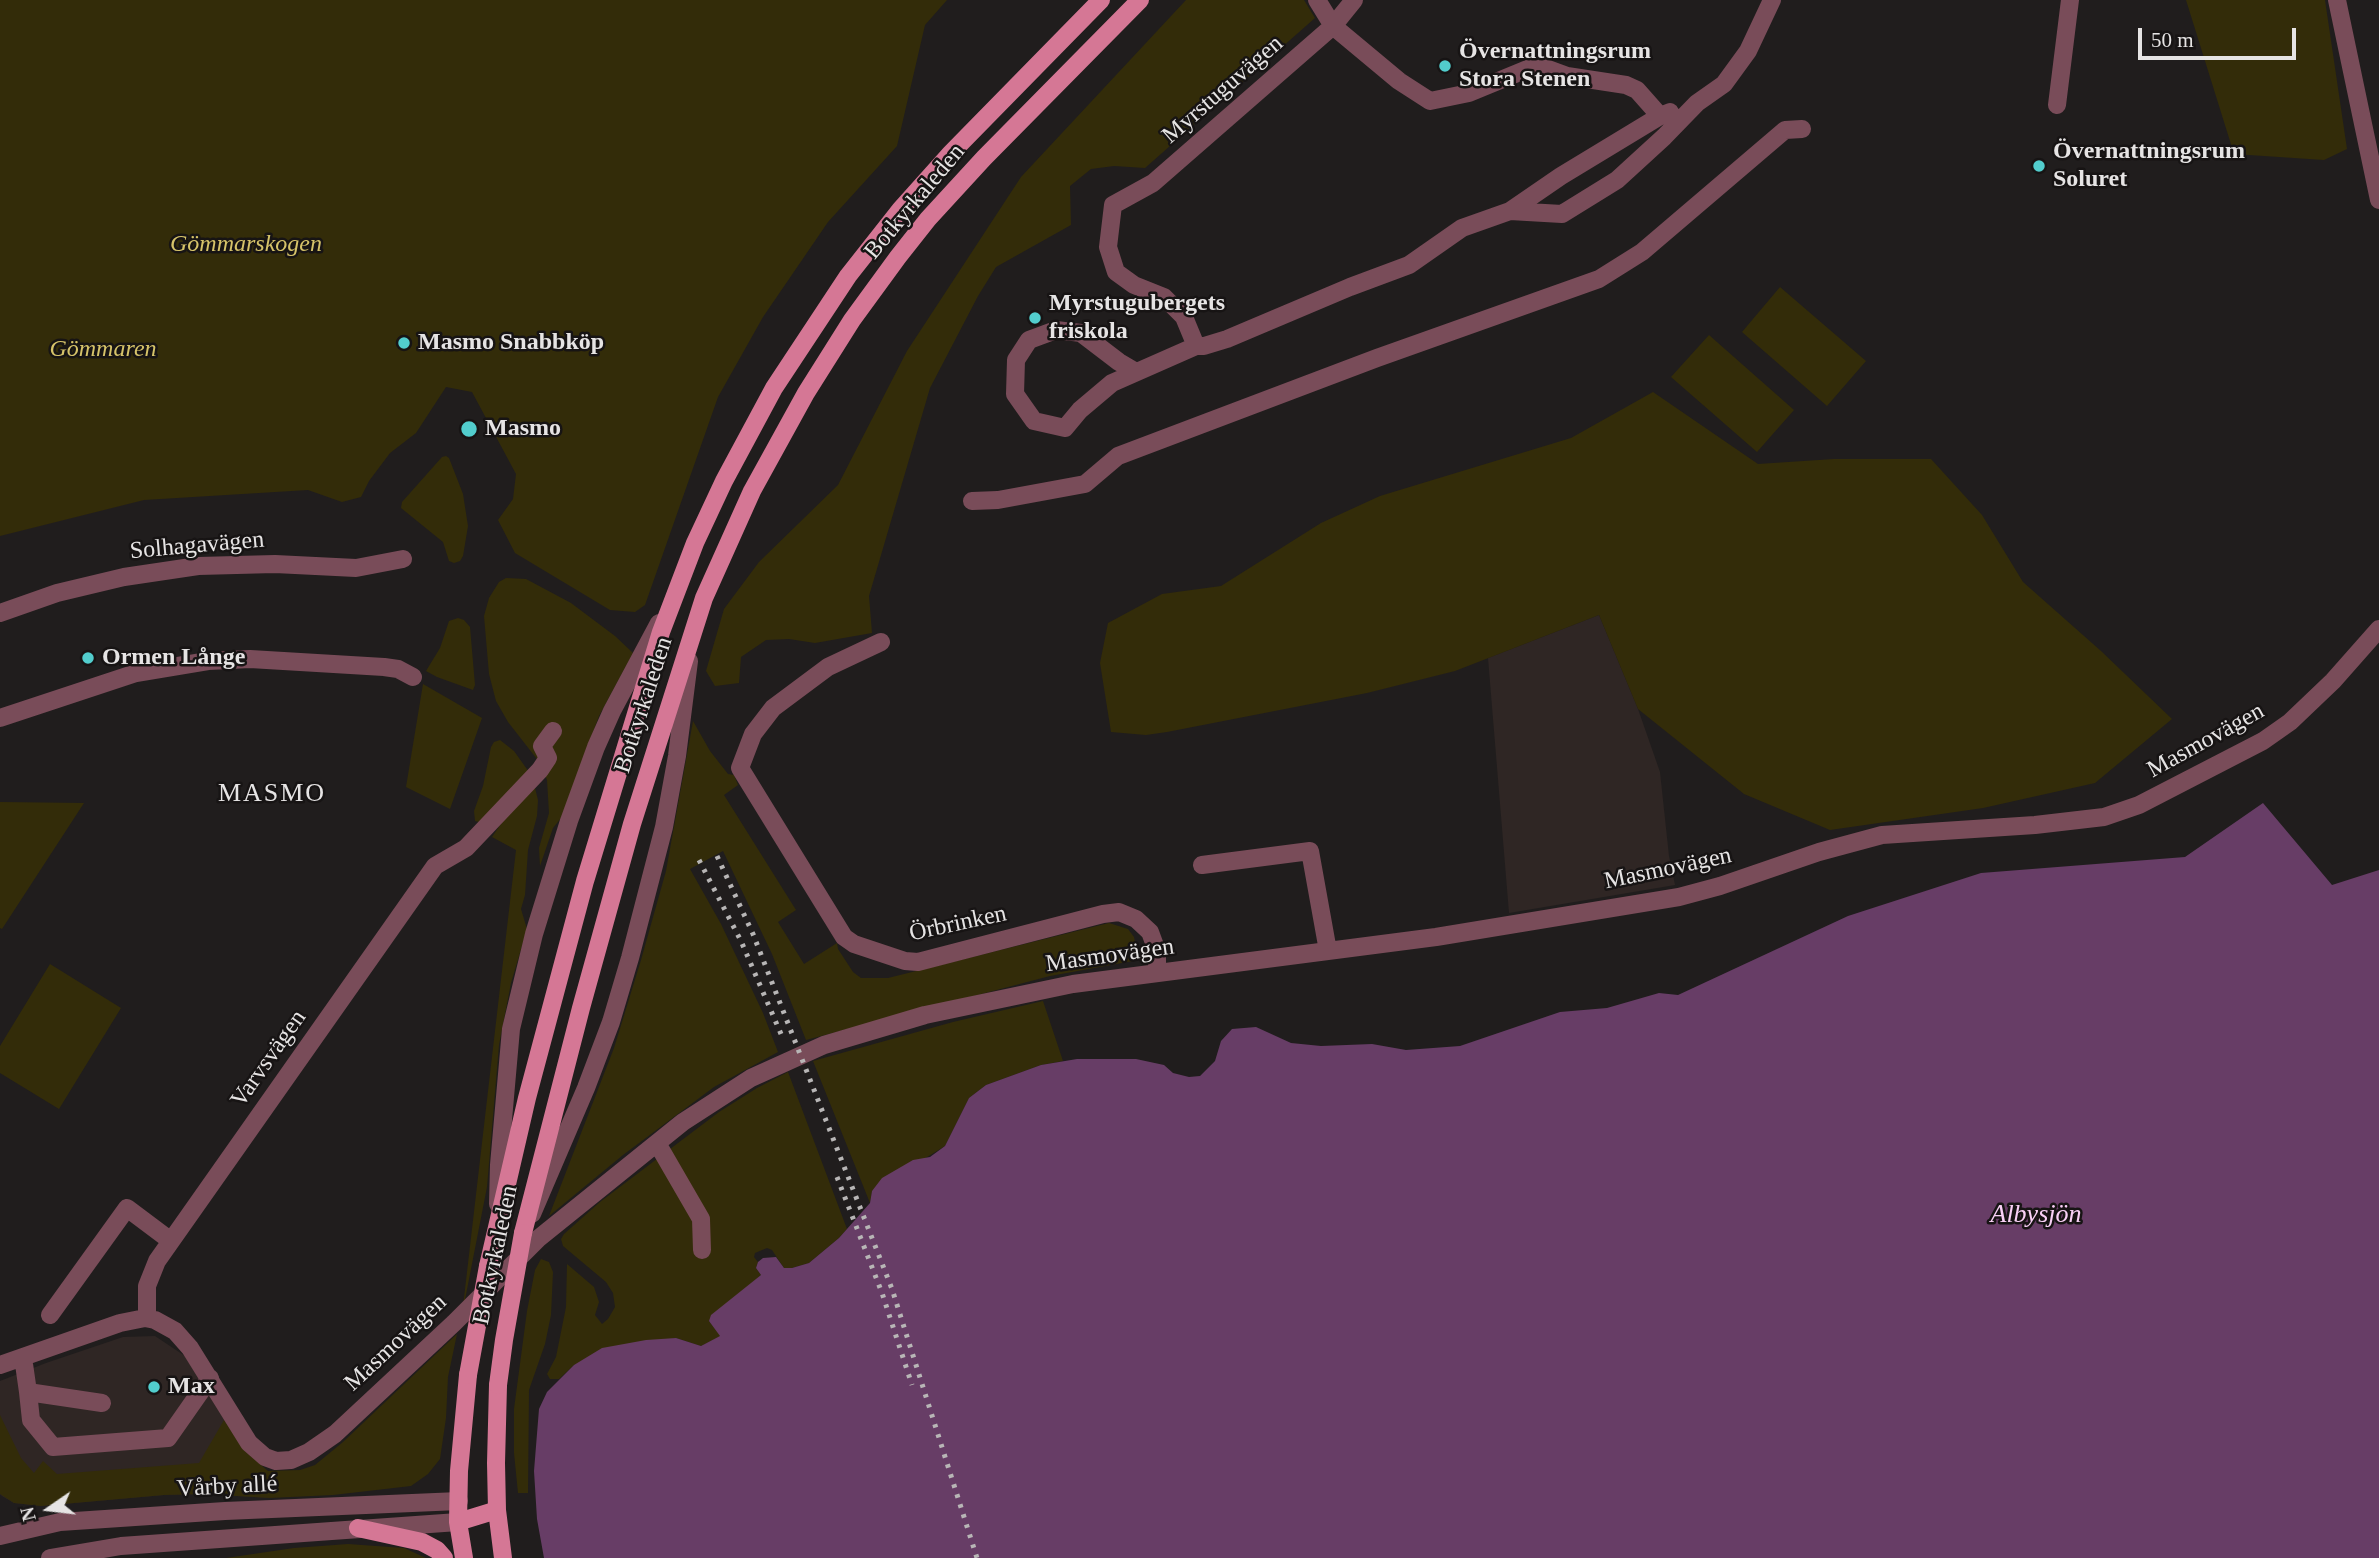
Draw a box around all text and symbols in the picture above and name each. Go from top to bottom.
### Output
scale bar [2141,14,2298,58]
text: 50 m [2151,28,2194,52]
street label: Myrstuguvägen [1157,30,1289,150]
place label: Övernattningsrum Stora Stenen [1459,38,1651,94]
marker: Övernattningsrum Stora Stenen [1437,58,1453,74]
place label: Övernattningsrum Soluret [2053,138,2245,194]
street label: Botkyrkaleden [859,139,971,265]
marker: Övernattningsrum Soluret [2031,158,2047,174]
park label: Gömmarskogen [170,231,322,259]
place label: Myrstugubergets friskola [1049,290,1225,346]
marker: Myrstugubergets friskola [1027,310,1043,326]
place label: Masmo Snabbköp [418,329,604,357]
marker: Masmo Snabbköp [396,335,412,351]
park label: Gömmaren [49,336,157,364]
place label: Masmo [485,415,561,443]
marker: Masmo [459,419,479,439]
street label: Solhagavägen [129,526,265,566]
street label: Botkyrkaleden [608,633,680,777]
place label: Ormen Långe [102,644,245,672]
marker: Ormen Långe [80,650,96,666]
street label: Masmovägen [2142,697,2270,785]
district label: MASMO [219,778,325,810]
street label: Masmovägen [1602,841,1734,897]
street label: Örbrinken [907,900,1009,948]
street label: Masmovägen [1044,933,1176,979]
street label: Varvsvägen [225,1005,313,1113]
street label: Botkyrkaleden [467,1183,525,1327]
water label: Albysjön [1991,1199,2081,1231]
street label: Masmovägen [339,1288,453,1398]
place label: Max [168,1373,215,1401]
marker: Max [146,1379,162,1395]
street label: Vårby allé [176,1470,278,1504]
north arrow [14,1474,84,1544]
text: N [16,1505,40,1523]

